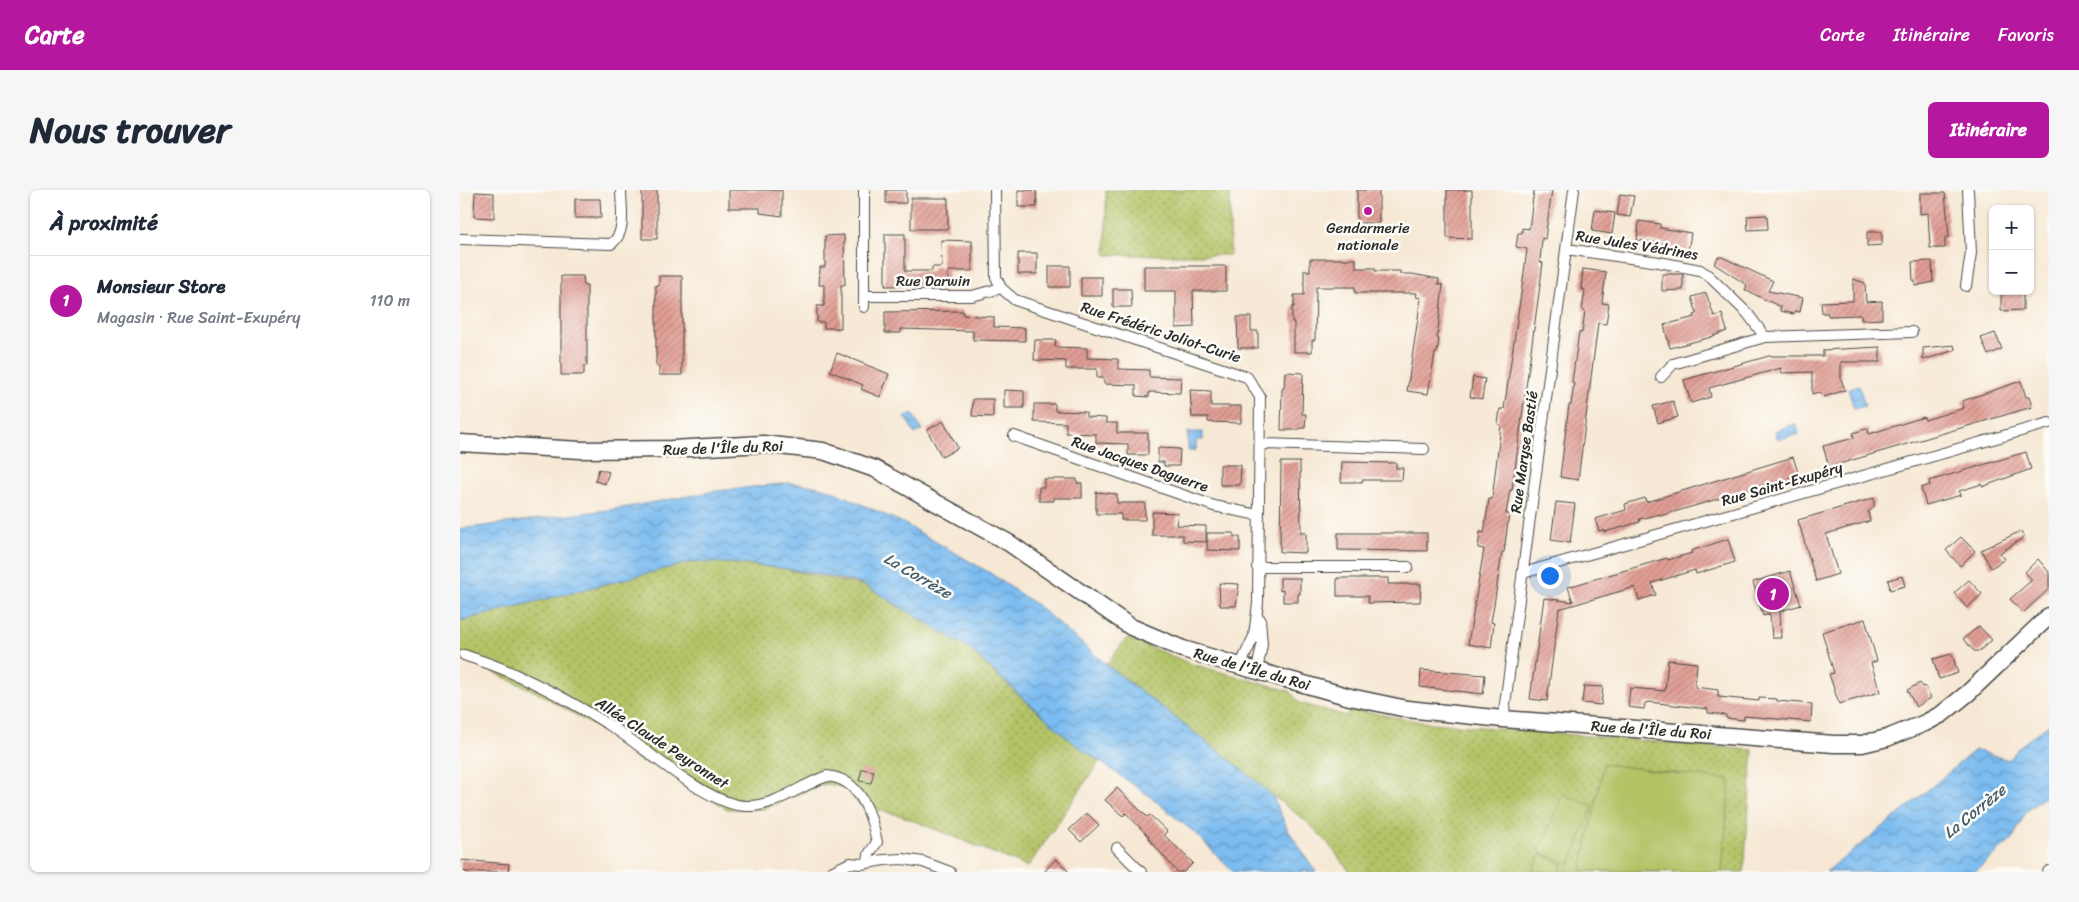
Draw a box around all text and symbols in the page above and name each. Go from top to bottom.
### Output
text: Carte [25,14,85,56]
text: Carte [1820,19,1865,51]
text: Itinéraire [1893,19,1970,51]
text: Favoris [1998,19,2054,51]
text: Nous trouver [30,99,230,161]
button: Itinéraire [1928,102,2049,158]
text: À proximité [50,204,158,242]
marker: Gendarmerie nationale [1362,205,1374,217]
map controls [1989,205,2034,295]
button: + [1989,205,2034,250]
place label: Gendarmerie nationale [1326,215,1410,258]
street label: Rue Jules Védrines [1574,223,1701,268]
button: − [1989,250,2034,295]
street label: Rue Darwin [896,268,970,294]
text: Monsieur Store [97,270,225,303]
text: 1 [63,286,69,315]
text: 110 m [370,286,410,315]
street label: Rue Frédéric Joliot-Curie [1077,294,1245,370]
text: Magasin · Rue Saint-Exupéry [97,303,301,332]
street label: Rue Maryse Bastié [1503,389,1545,515]
street label: Rue Jacques Daguerre [1068,428,1212,500]
street label: Rue de l'Île du Roi [663,433,784,463]
street label: Rue Saint-Exupéry [1718,454,1846,514]
water label: La Corrèze [878,544,959,608]
your location [1537,563,1563,589]
pin: 1 [1757,575,1789,613]
street label: Rue de l'Île du Roi [1191,640,1314,698]
street label: Allée Claude Peyronnet [589,689,735,797]
street label: Rue de l'Île du Roi [1590,713,1713,747]
water label: La Corrèze [1936,775,2014,846]

